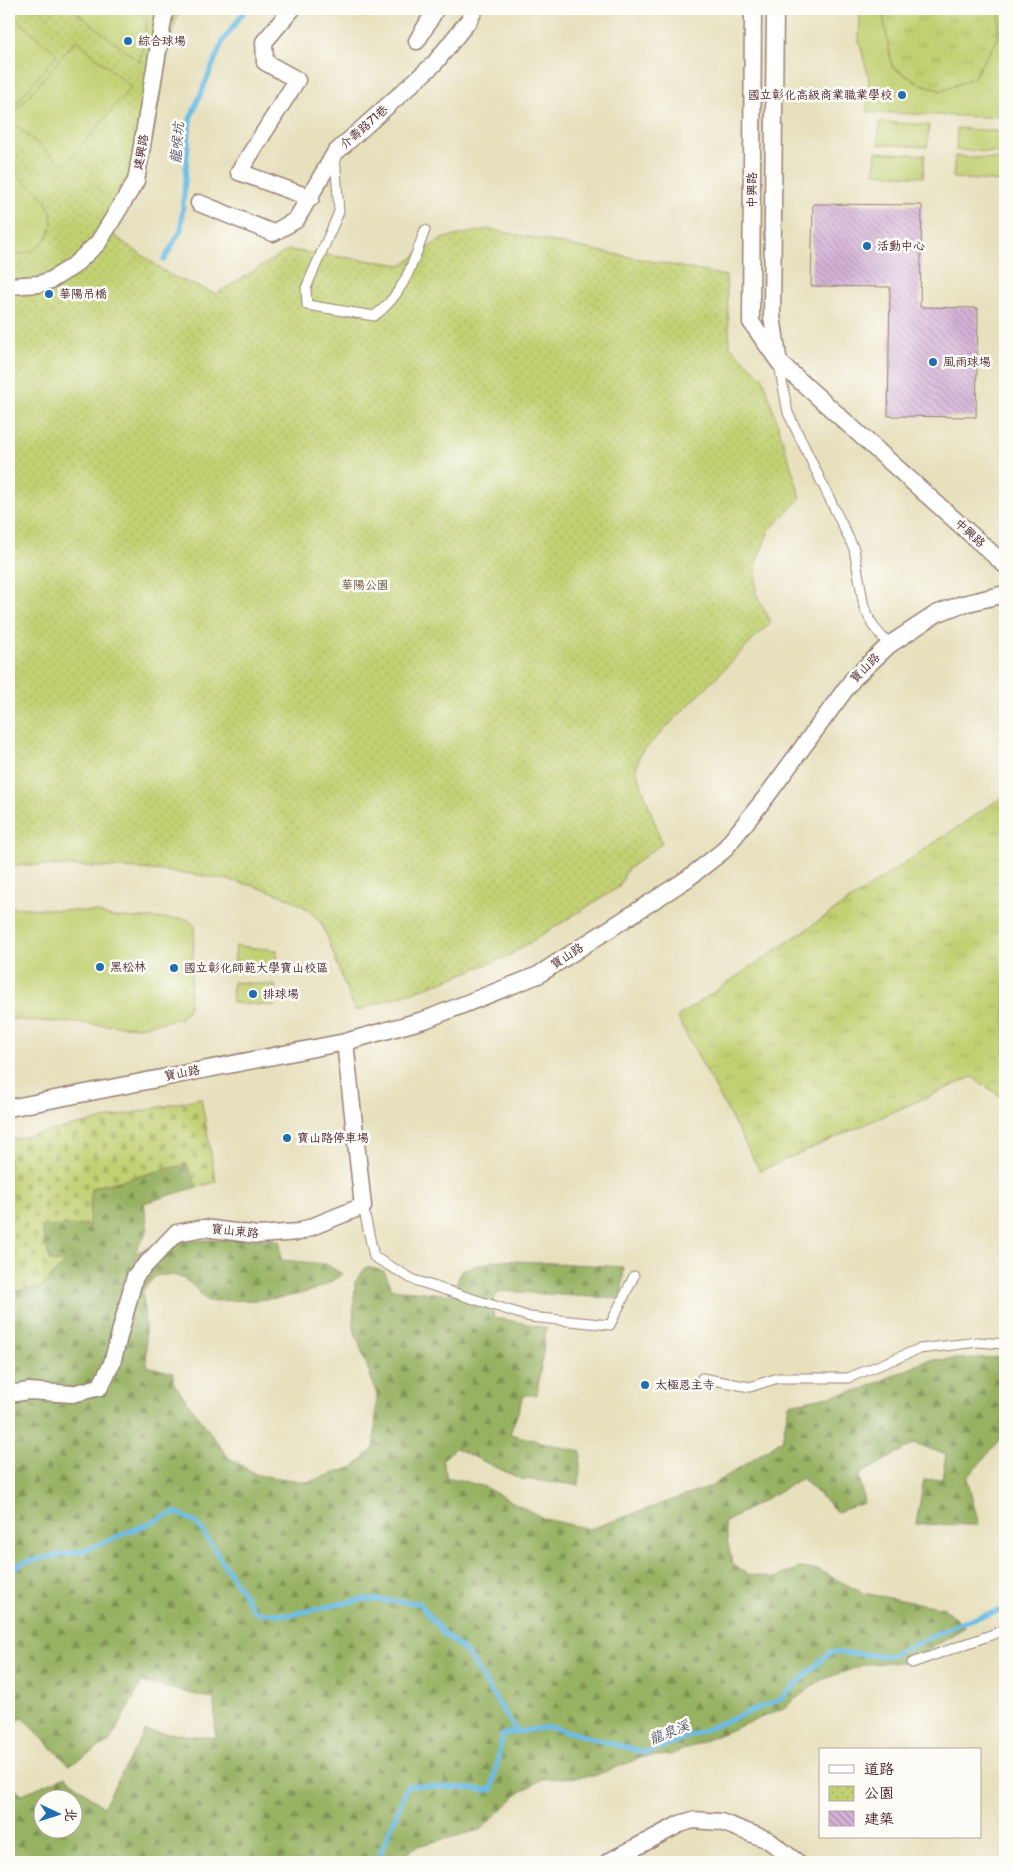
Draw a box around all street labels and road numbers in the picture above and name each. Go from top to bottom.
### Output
street label: 介壽路71巷 [337,102,392,152]
street label: 建興路 [131,133,152,171]
street label: 中興路 [745,172,760,208]
street label: 中興路 [951,516,988,551]
street label: 寶山路 [847,650,883,686]
street label: 寶山路 [548,940,586,973]
street label: 寶山路 [163,1063,201,1084]
street label: 寶山東路 [210,1222,260,1241]

